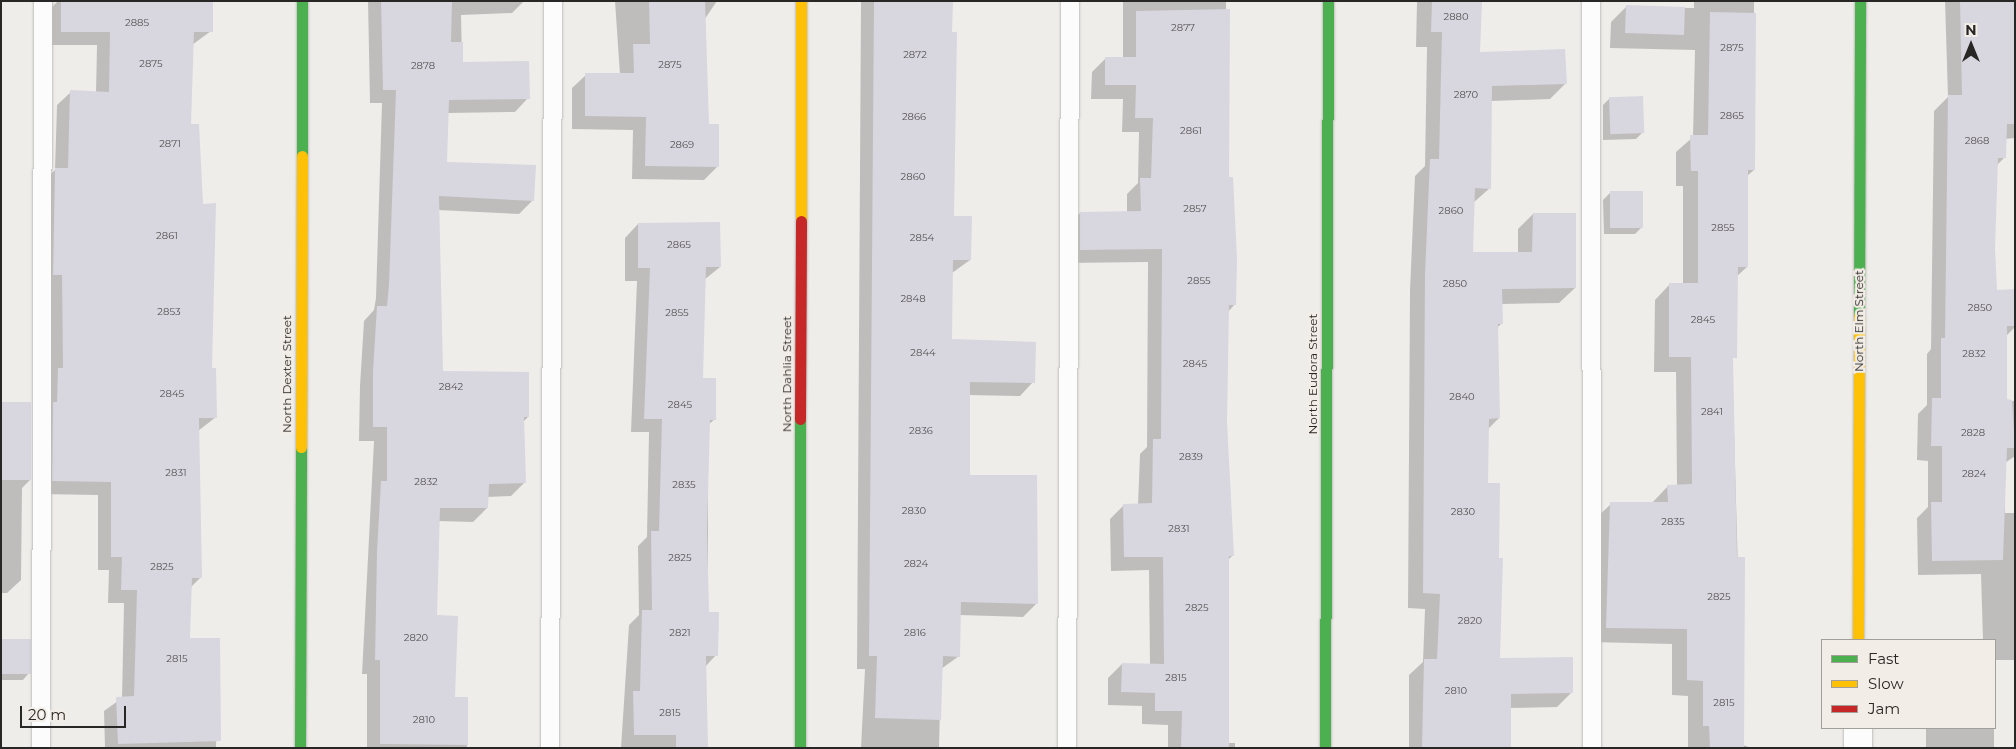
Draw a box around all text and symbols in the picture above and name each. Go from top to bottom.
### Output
house number: 2880 [1443,11,1469,23]
house number: 2885 [125,17,149,29]
north arrow [1946,20,1996,70]
text: N [1965,21,1977,39]
house number: 2877 [1171,22,1195,34]
house number: 2875 [1720,42,1744,54]
house number: 2872 [903,49,927,61]
house number: 2875 [139,58,163,70]
house number: 2875 [658,59,682,71]
house number: 2878 [411,60,435,72]
house number: 2870 [1454,89,1478,101]
house number: 2865 [1720,110,1744,122]
house number: 2866 [902,111,926,123]
house number: 2861 [1180,125,1202,137]
house number: 2868 [1965,135,1989,147]
house number: 2871 [159,138,181,150]
house number: 2869 [670,139,694,151]
house number: 2860 [901,171,925,183]
house number: 2857 [1183,203,1207,215]
house number: 2860 [1439,205,1463,217]
house number: 2855 [1711,222,1735,234]
house number: 2861 [156,230,178,242]
house number: 2854 [910,232,934,244]
house number: 2865 [667,239,691,251]
street label: North Elm Street [1852,270,1866,372]
house number: 2855 [1187,275,1211,287]
house number: 2850 [1443,278,1467,290]
house number: 2848 [900,293,926,305]
house number: 2850 [1968,302,1992,314]
house number: 2853 [157,306,181,318]
house number: 2855 [665,307,689,319]
street label: North Eudora Street [1306,314,1320,434]
house number: 2845 [1691,314,1715,326]
street label: North Dexter Street [280,315,294,433]
street label: North Dahlia Street [780,316,794,432]
house number: 2844 [910,347,936,359]
house number: 2832 [1962,348,1986,360]
house number: 2845 [1183,358,1207,370]
house number: 2842 [439,381,463,393]
house number: 2845 [160,388,184,400]
house number: 2840 [1449,391,1475,403]
house number: 2845 [668,399,692,411]
house number: 2841 [1701,406,1723,418]
house number: 2836 [909,425,933,437]
house number: 2828 [1961,427,1985,439]
house number: 2839 [1179,451,1203,463]
house number: 2831 [165,467,187,479]
house number: 2824 [1962,468,1986,480]
house number: 2832 [414,476,438,488]
house number: 2835 [672,479,696,491]
house number: 2830 [902,505,926,517]
house number: 2830 [1451,506,1475,518]
house number: 2835 [1661,516,1685,528]
house number: 2831 [1168,523,1190,535]
house number: 2825 [668,552,692,564]
house number: 2824 [904,558,928,570]
house number: 2825 [150,561,174,573]
house number: 2825 [1707,591,1731,603]
house number: 2825 [1185,602,1209,614]
house number: 2820 [1458,615,1482,627]
house number: 2821 [669,627,691,639]
house number: 2816 [904,627,926,639]
house number: 2820 [404,632,428,644]
legend [1821,639,1996,729]
text: Fast [1868,649,1899,668]
house number: 2815 [166,653,188,665]
house number: 2815 [1165,672,1187,684]
text: Slow [1868,674,1904,693]
house number: 2810 [1445,685,1467,697]
scale bar [22,696,129,728]
house number: 2815 [1713,697,1735,709]
text: Jam [1868,699,1900,718]
text: 20 m [28,705,66,724]
house number: 2815 [659,707,681,719]
house number: 2810 [413,714,435,726]

